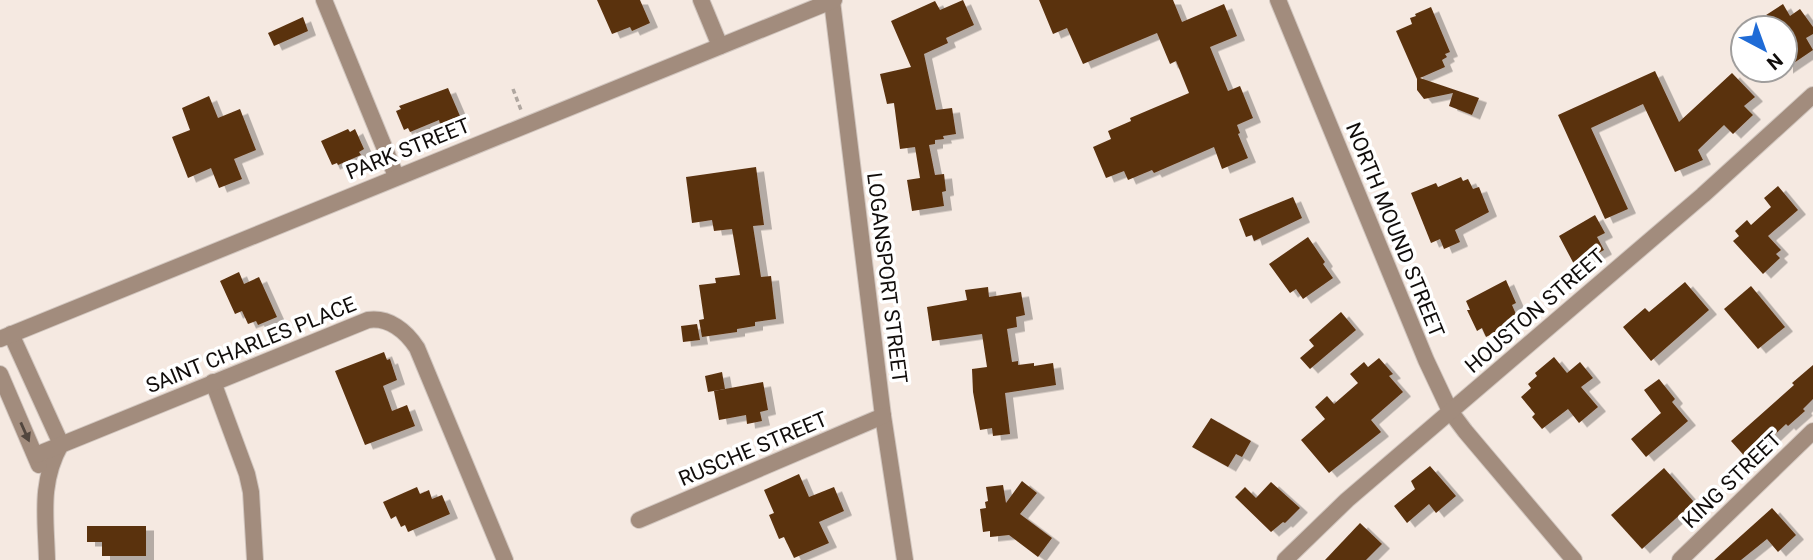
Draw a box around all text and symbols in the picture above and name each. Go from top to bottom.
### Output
north arrow [1729,14,1799,84]
text: N [1762,48,1787,75]
street label: PARK STREET [343,113,474,185]
street label: NORTH MOUND STREET [1341,119,1449,341]
street label: LOGANSPORT STREET [862,171,912,385]
street label: HOUSTON STREET [1460,244,1610,378]
street label: SAINT CHARLES PLACE [143,292,360,398]
street label: RUSCHE STREET [675,407,831,491]
one-way arrow [19,422,31,442]
street label: KING STREET [1678,427,1787,533]

